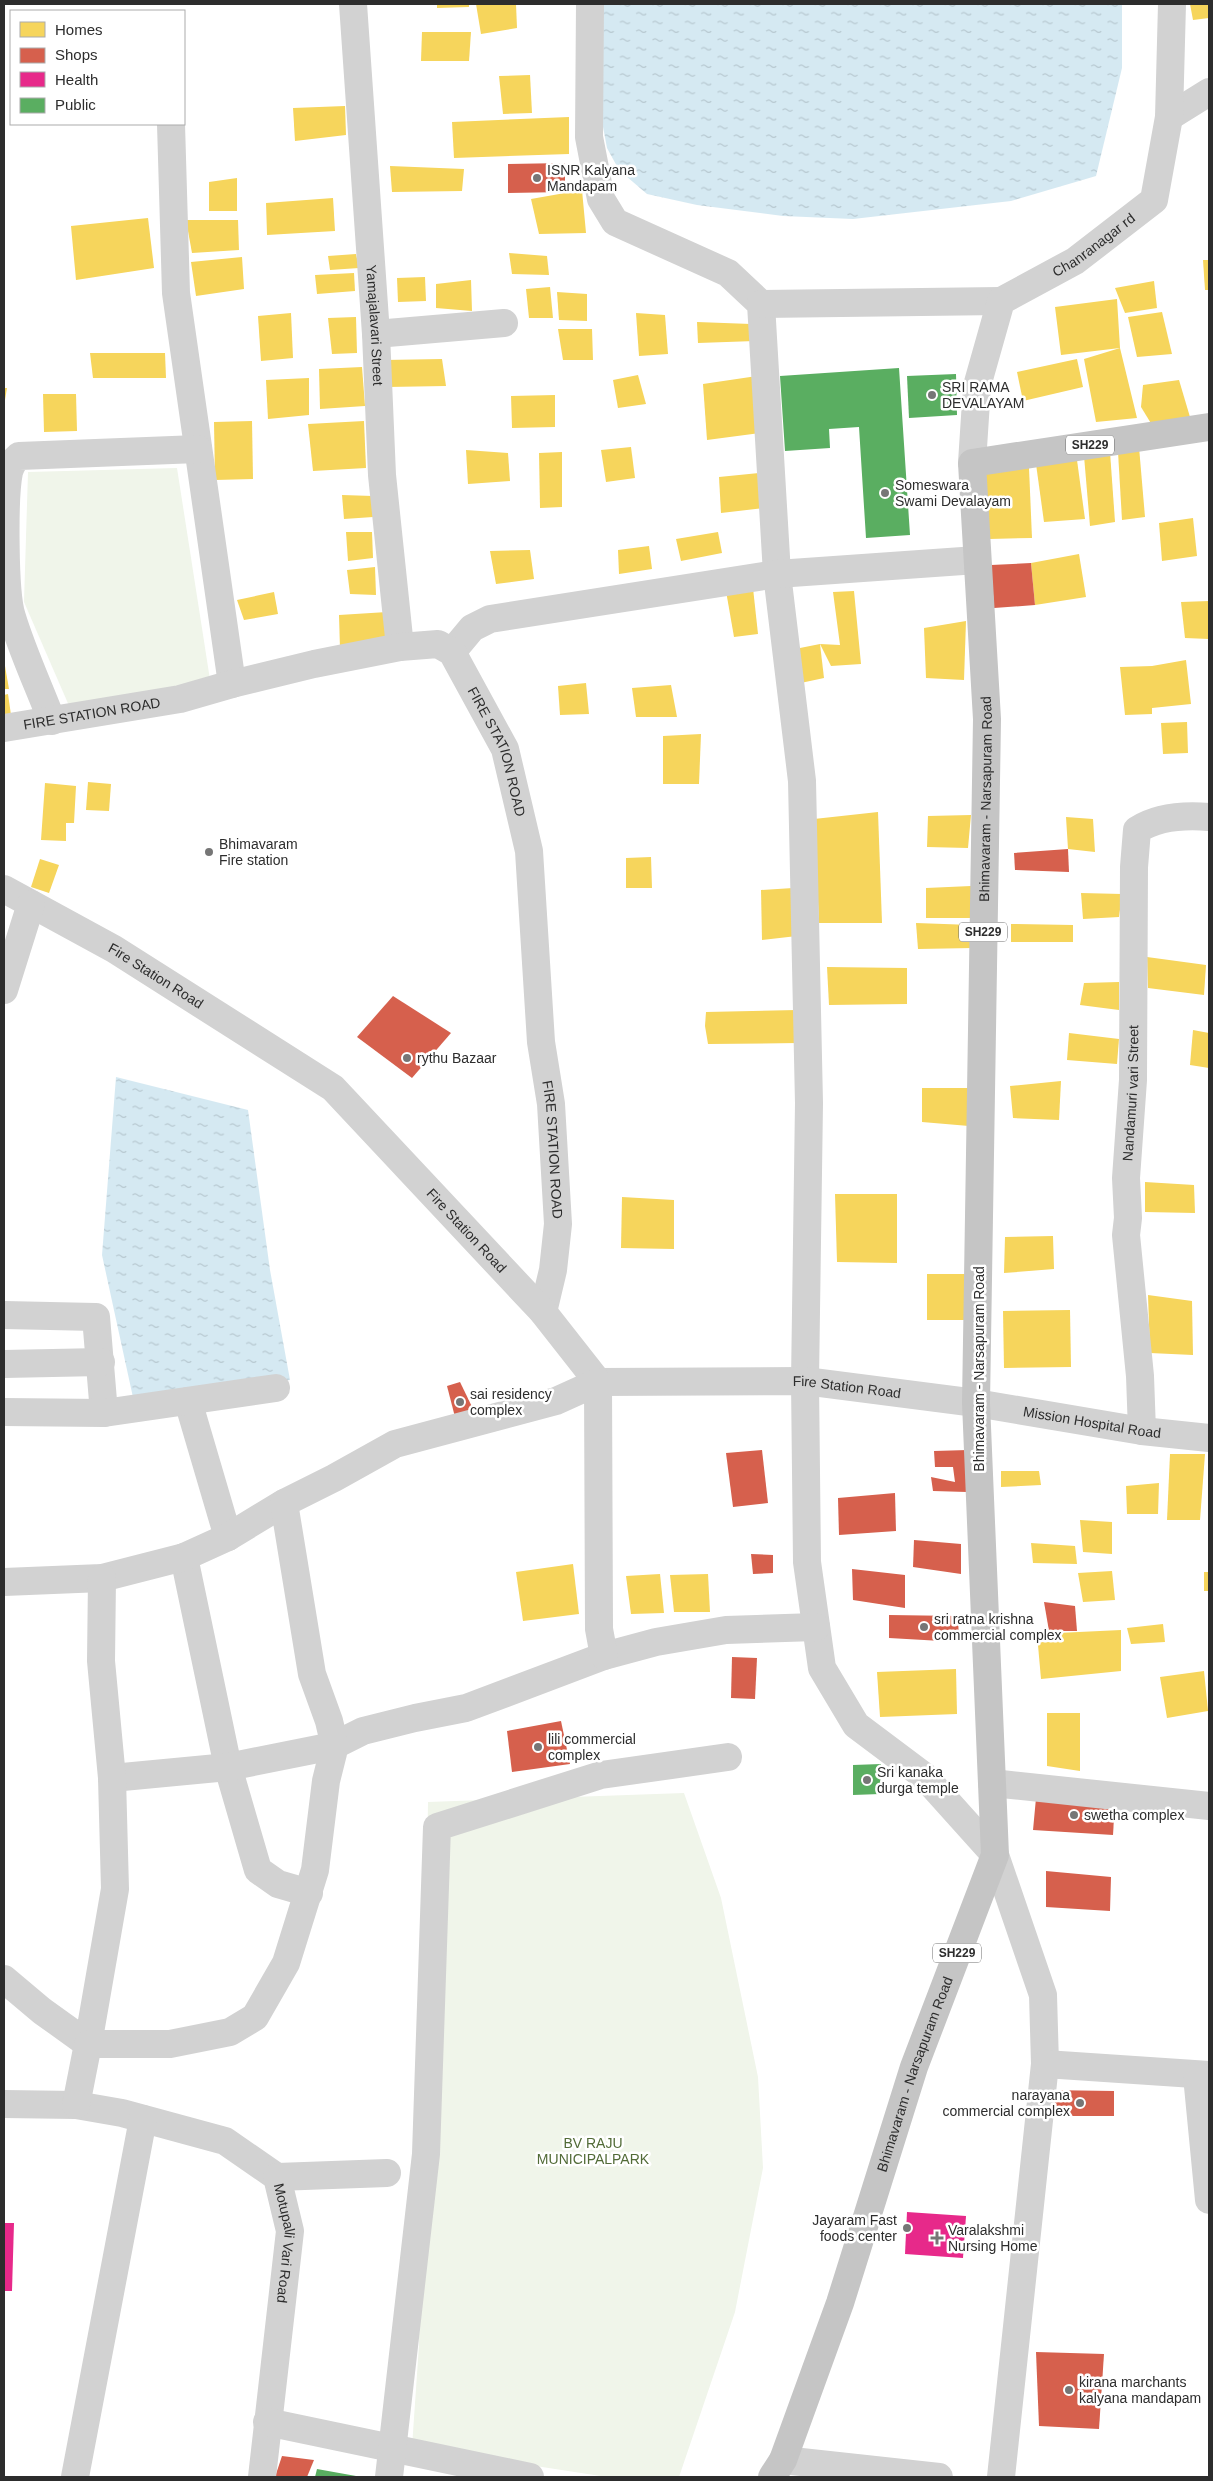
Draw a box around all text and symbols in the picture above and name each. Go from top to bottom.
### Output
legend [10,10,185,125]
text: Homes [55,21,103,38]
text: Shops [55,46,98,63]
text: Health [55,71,98,88]
text: Public [55,96,96,113]
place label: ISNR Kalyana Mandapam [547,162,635,194]
marker: ISNR Kalyana Mandapam [531,172,543,184]
street label: Chanranagar rd [1049,210,1138,280]
street label: Yamajalavari Street [363,264,386,386]
place label: SRI RAMA DEVALAYAM [942,379,1024,411]
marker: SRI RAMA DEVALAYAM [926,389,938,401]
road number: SH229 [1066,436,1114,454]
place label: Someswara Swami Devalayam [895,477,1011,509]
marker: Someswara Swami Devalayam [879,487,891,499]
street label: FIRE STATION ROAD [465,684,529,818]
street label: FIRE STATION ROAD [22,694,162,733]
street label: Bhimavaram - Narsapuram Road [976,696,995,902]
place label: Bhimavaram Fire station [219,836,298,868]
marker: Bhimavaram Fire station [203,846,215,858]
road number: SH229 [959,922,1007,942]
street label: Fire Station Road [106,940,206,1012]
street label: Nandamuri vari Street [1119,1025,1141,1162]
place label: rythu Bazaar [417,1050,497,1066]
marker: rythu Bazaar [401,1052,413,1064]
street label: FIRE STATION ROAD [539,1079,566,1219]
street label: Fire Station Road [423,1185,510,1276]
street label: Bhimavaram - Narsapuram Road [971,1266,987,1472]
street label: Fire Station Road [793,1373,902,1401]
place label: sai residency complex [470,1386,552,1418]
marker: sai residency complex [454,1396,466,1408]
street label: Mission Hospital Road [1022,1403,1162,1441]
place label: sri ratna krishna commercial complex [934,1611,1062,1643]
marker: sri ratna krishna commercial complex [918,1621,930,1633]
place label: lili commercial complex [548,1731,636,1763]
marker: lili commercial complex [532,1741,544,1753]
place label: Sri kanaka durga temple [877,1764,959,1796]
marker: Sri kanaka durga temple [861,1774,873,1786]
place label: swetha complex [1084,1807,1184,1823]
marker: swetha complex [1068,1809,1080,1821]
road number: SH229 [933,1944,981,1962]
street label: Bhimavaram - Narsapuram Road [874,1974,956,2174]
place label: narayana commercial complex [942,2087,1070,2119]
marker: narayana commercial complex [1074,2097,1086,2109]
park label: BV RAJU MUNICIPALPARK [537,2135,650,2167]
street label: Motupalli Vari Road [271,2182,298,2304]
place label: Jayaram Fast foods center [812,2212,897,2244]
marker: Jayaram Fast foods center [901,2222,913,2234]
place label: Varalakshmi Nursing Home [948,2222,1038,2254]
marker: Varalakshmi Nursing Home [930,2231,944,2245]
place label: kirana marchants kalyana mandapam [1079,2374,1201,2406]
marker: kirana marchants kalyana mandapam [1063,2384,1075,2396]

